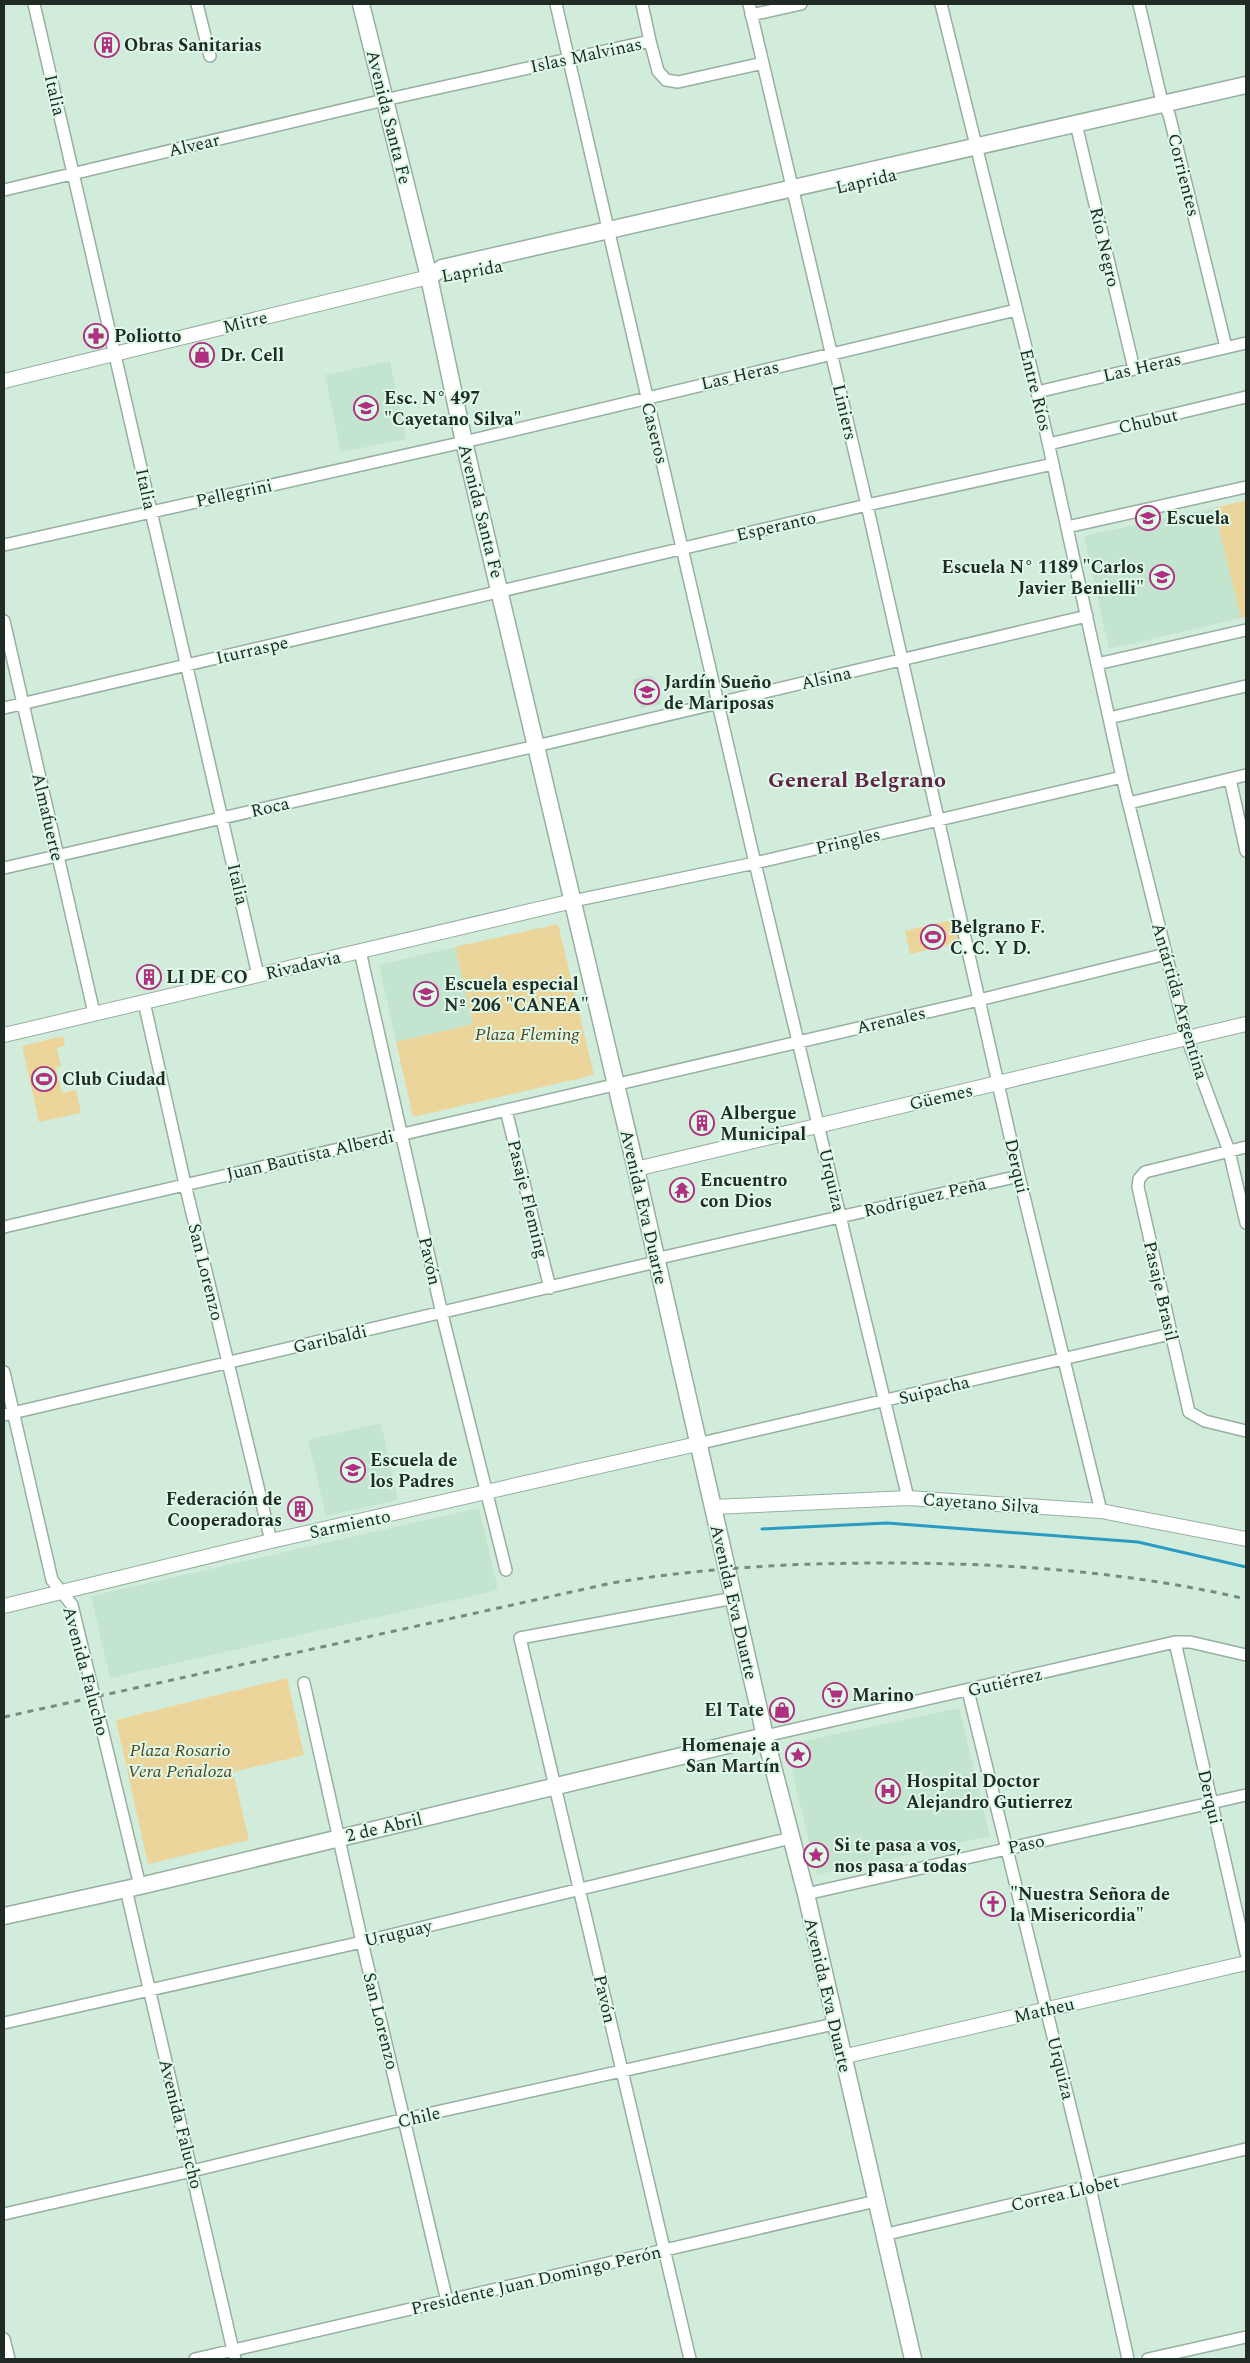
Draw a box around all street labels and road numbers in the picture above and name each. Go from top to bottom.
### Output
street label: Islas Malvinas [528,30,645,81]
street label: Avenida Santa Fe [359,47,418,187]
street label: Italia [37,72,72,119]
street label: Alvear [166,126,222,164]
street label: Corrientes [1160,131,1207,220]
street label: Laprida [833,161,900,202]
street label: Río Negro [1082,204,1127,290]
street label: Laprida [439,253,505,290]
street label: Mitre [220,304,270,341]
street label: Las Heras [1100,345,1184,390]
street label: Entre Ríos [1012,346,1059,434]
street label: Las Heras [698,353,782,398]
street label: Liniers [825,381,864,443]
street label: Caseros [634,399,675,467]
street label: Chubut [1116,402,1180,441]
street label: Avenida Santa Fe [451,441,510,581]
street label: Italia [128,466,163,513]
street label: Pellegrini [193,472,275,515]
street label: Esperanto [734,504,819,549]
street label: Iturraspe [213,629,291,672]
street label: Alsina [798,660,854,697]
street label: Almafuerte [24,770,71,864]
street label: Roca [248,790,292,825]
street label: Pringles [813,821,883,862]
street label: Italia [220,861,255,908]
street label: Antártida Argentina [1144,919,1215,1083]
street label: Rivadavia [263,944,344,987]
street label: Arenales [854,999,928,1042]
street label: Güemes [907,1077,976,1118]
street label: Juan Bautista Alberdi [224,1123,396,1188]
street label: Avenida Eva Duarte [613,1127,674,1287]
street label: Derqui [997,1136,1036,1196]
street label: Pasaje Fleming [500,1137,555,1261]
street label: Urquiza [811,1146,852,1215]
street label: Rodríguez Peña [861,1170,989,1225]
street label: San Lorenzo [180,1221,231,1324]
street label: Pavón [411,1234,448,1288]
street label: Pasaje Brasil [1136,1238,1185,1344]
street label: Garibaldi [290,1318,370,1361]
street label: Suipacha [896,1369,973,1412]
street label: Cayetano Silva [922,1486,1040,1521]
street label: Sarmiento [307,1503,393,1546]
street label: Avenida Eva Duarte [703,1522,764,1682]
street label: Avenida Falucho [55,1603,116,1739]
street label: Gutiérrez [965,1661,1045,1704]
street label: Derqui [1190,1767,1229,1827]
street label: 2 de Abril [343,1806,425,1849]
street label: Paso [1005,1827,1047,1862]
street label: Uruguay [362,1912,436,1954]
street label: Avenida Eva Duarte [797,1915,858,2075]
street label: San Lorenzo [355,1970,406,2073]
street label: Pavón [586,1972,623,2026]
street label: Matheu [1011,1990,1077,2031]
street label: Urquiza [1040,2034,1081,2103]
street label: Avenida Falucho [151,2056,210,2192]
street label: Chile [395,2099,443,2135]
street label: Correa Llobet [1008,2168,1122,2219]
street label: Presidente Juan Domingo Perón [408,2239,664,2322]

